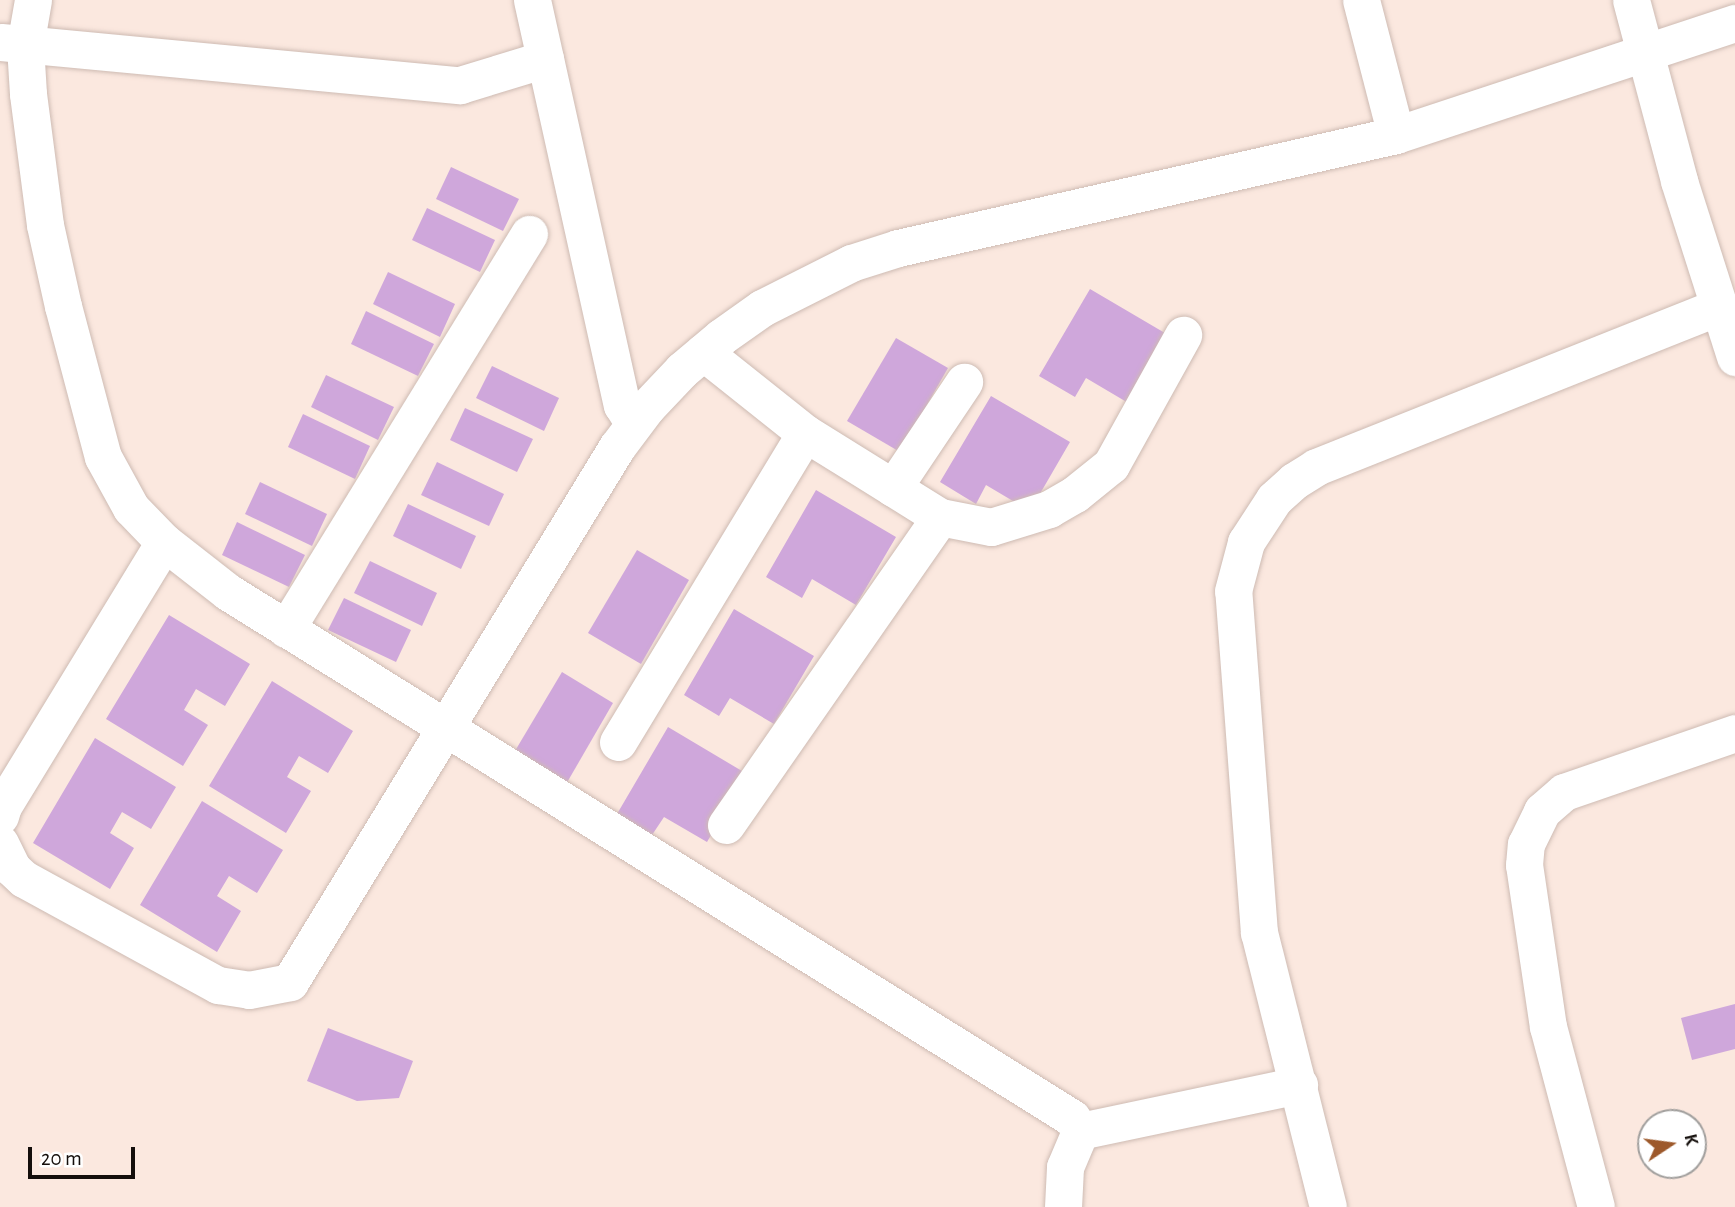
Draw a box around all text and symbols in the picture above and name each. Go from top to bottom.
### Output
north arrow [1637,1109,1707,1179]
text: K [1680,1132,1702,1147]
scale bar [32,1134,138,1178]
text: 20 m [41,1148,82,1169]

